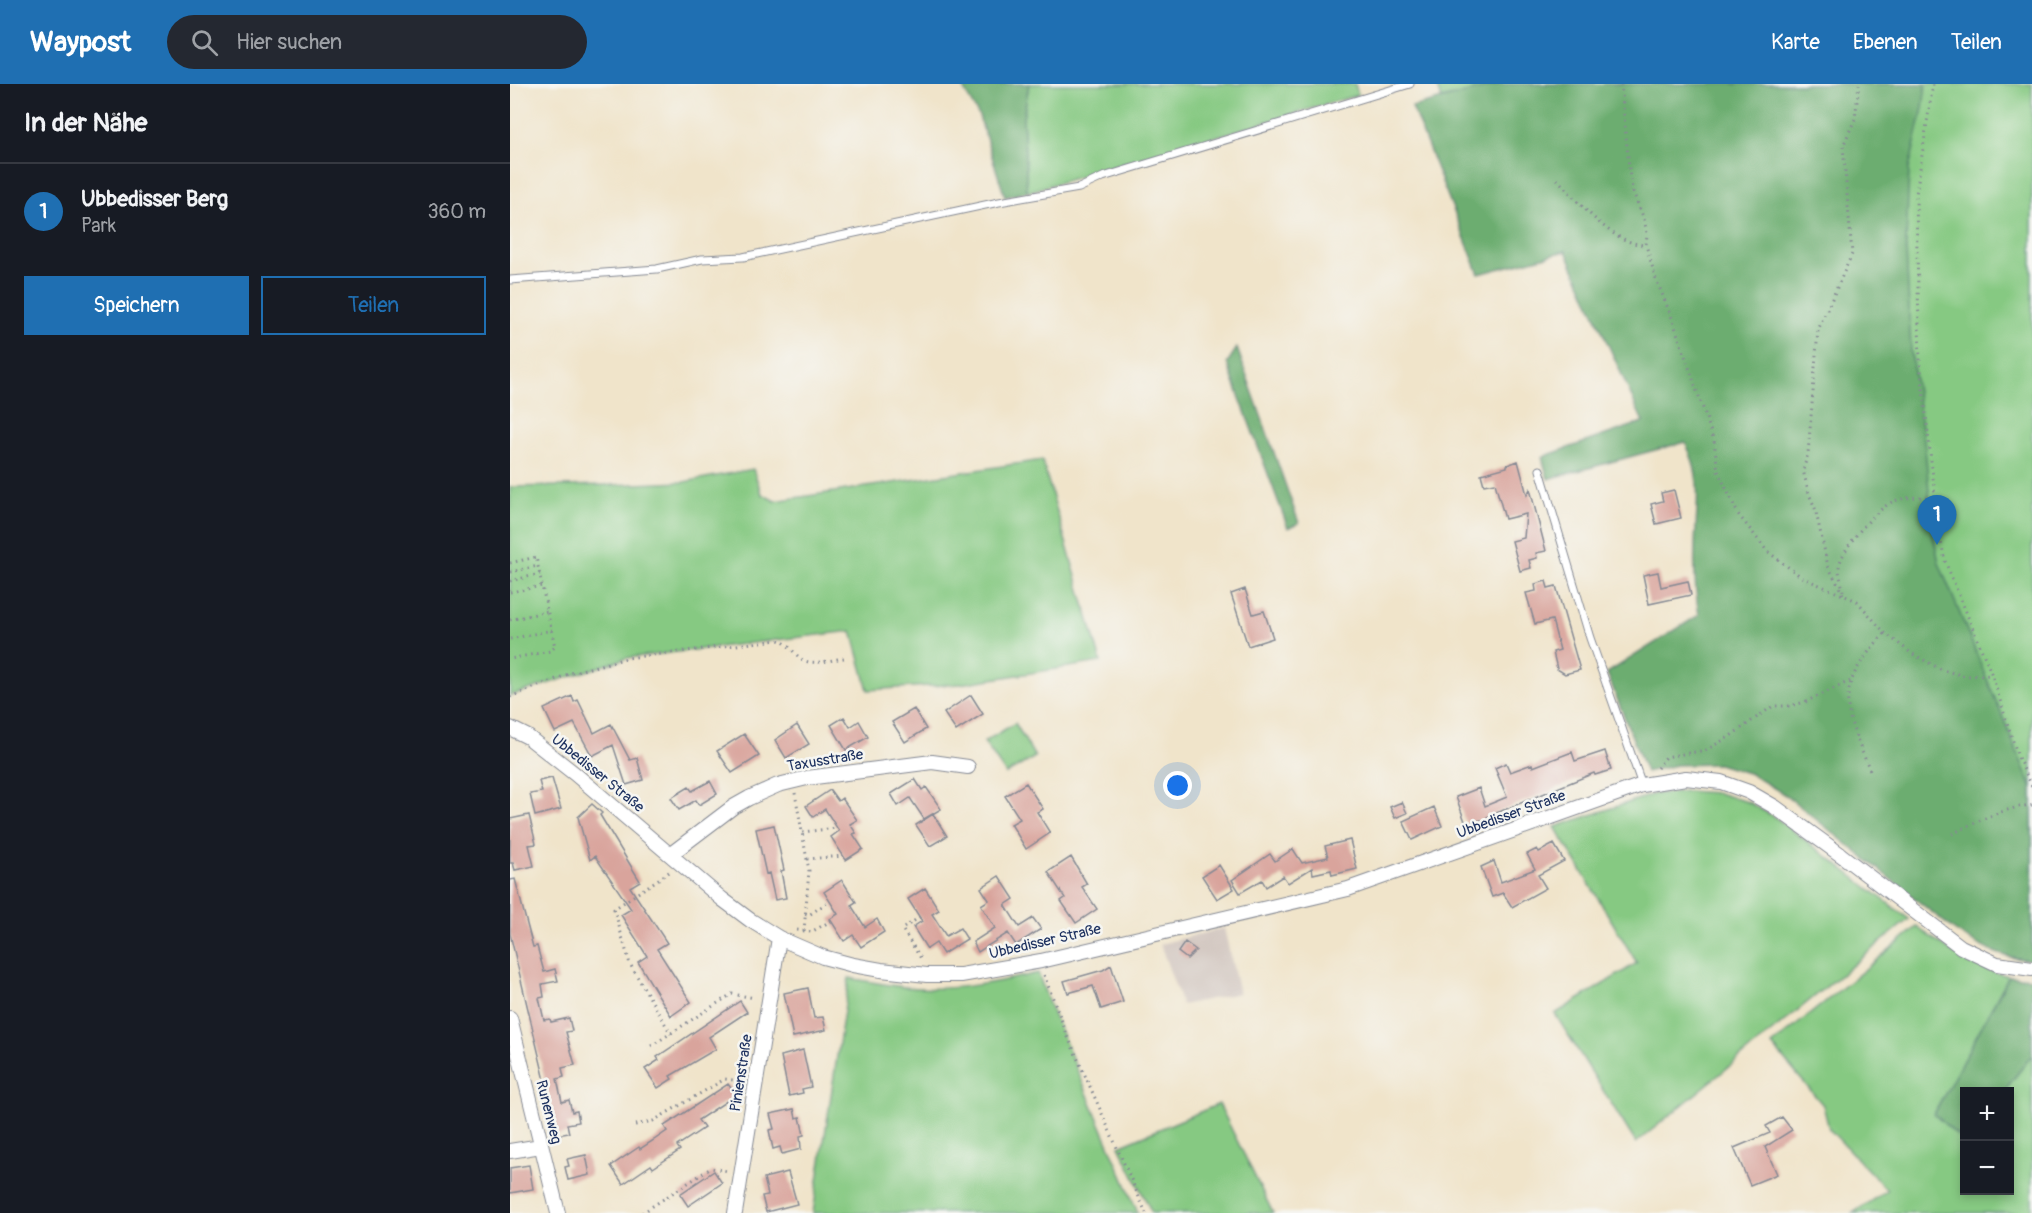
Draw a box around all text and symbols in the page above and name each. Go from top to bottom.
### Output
search box [167,15,587,69]
text: Waypost [30,25,131,60]
icon: search [188,26,221,59]
text: Hier suchen [236,28,342,56]
text: Karte [1771,29,1820,56]
text: Ebenen [1853,29,1918,56]
text: Teilen [1951,29,2002,56]
text: In der Nähe [24,107,147,139]
text: Ubbedisser Berg [81,185,228,213]
text: 1 [40,199,47,224]
text: 360 m [427,199,486,224]
text: Park [81,213,116,238]
button: Speichern [24,276,249,335]
button: Teilen [261,276,486,335]
pin: 1 [1918,496,1956,545]
street label: Ubbedisser Straße [547,730,648,817]
street label: Taxusstraße [786,745,865,776]
your location [1163,771,1192,800]
street label: Ubbedisser Straße [1454,786,1569,843]
street label: Ubbedisser Straße [987,919,1103,964]
street label: Pinienstraße [726,1033,757,1113]
street label: Runenweg [531,1078,566,1146]
map controls [1960,1087,2014,1195]
button: + [1960,1087,2014,1141]
button: − [1960,1141,2014,1195]

